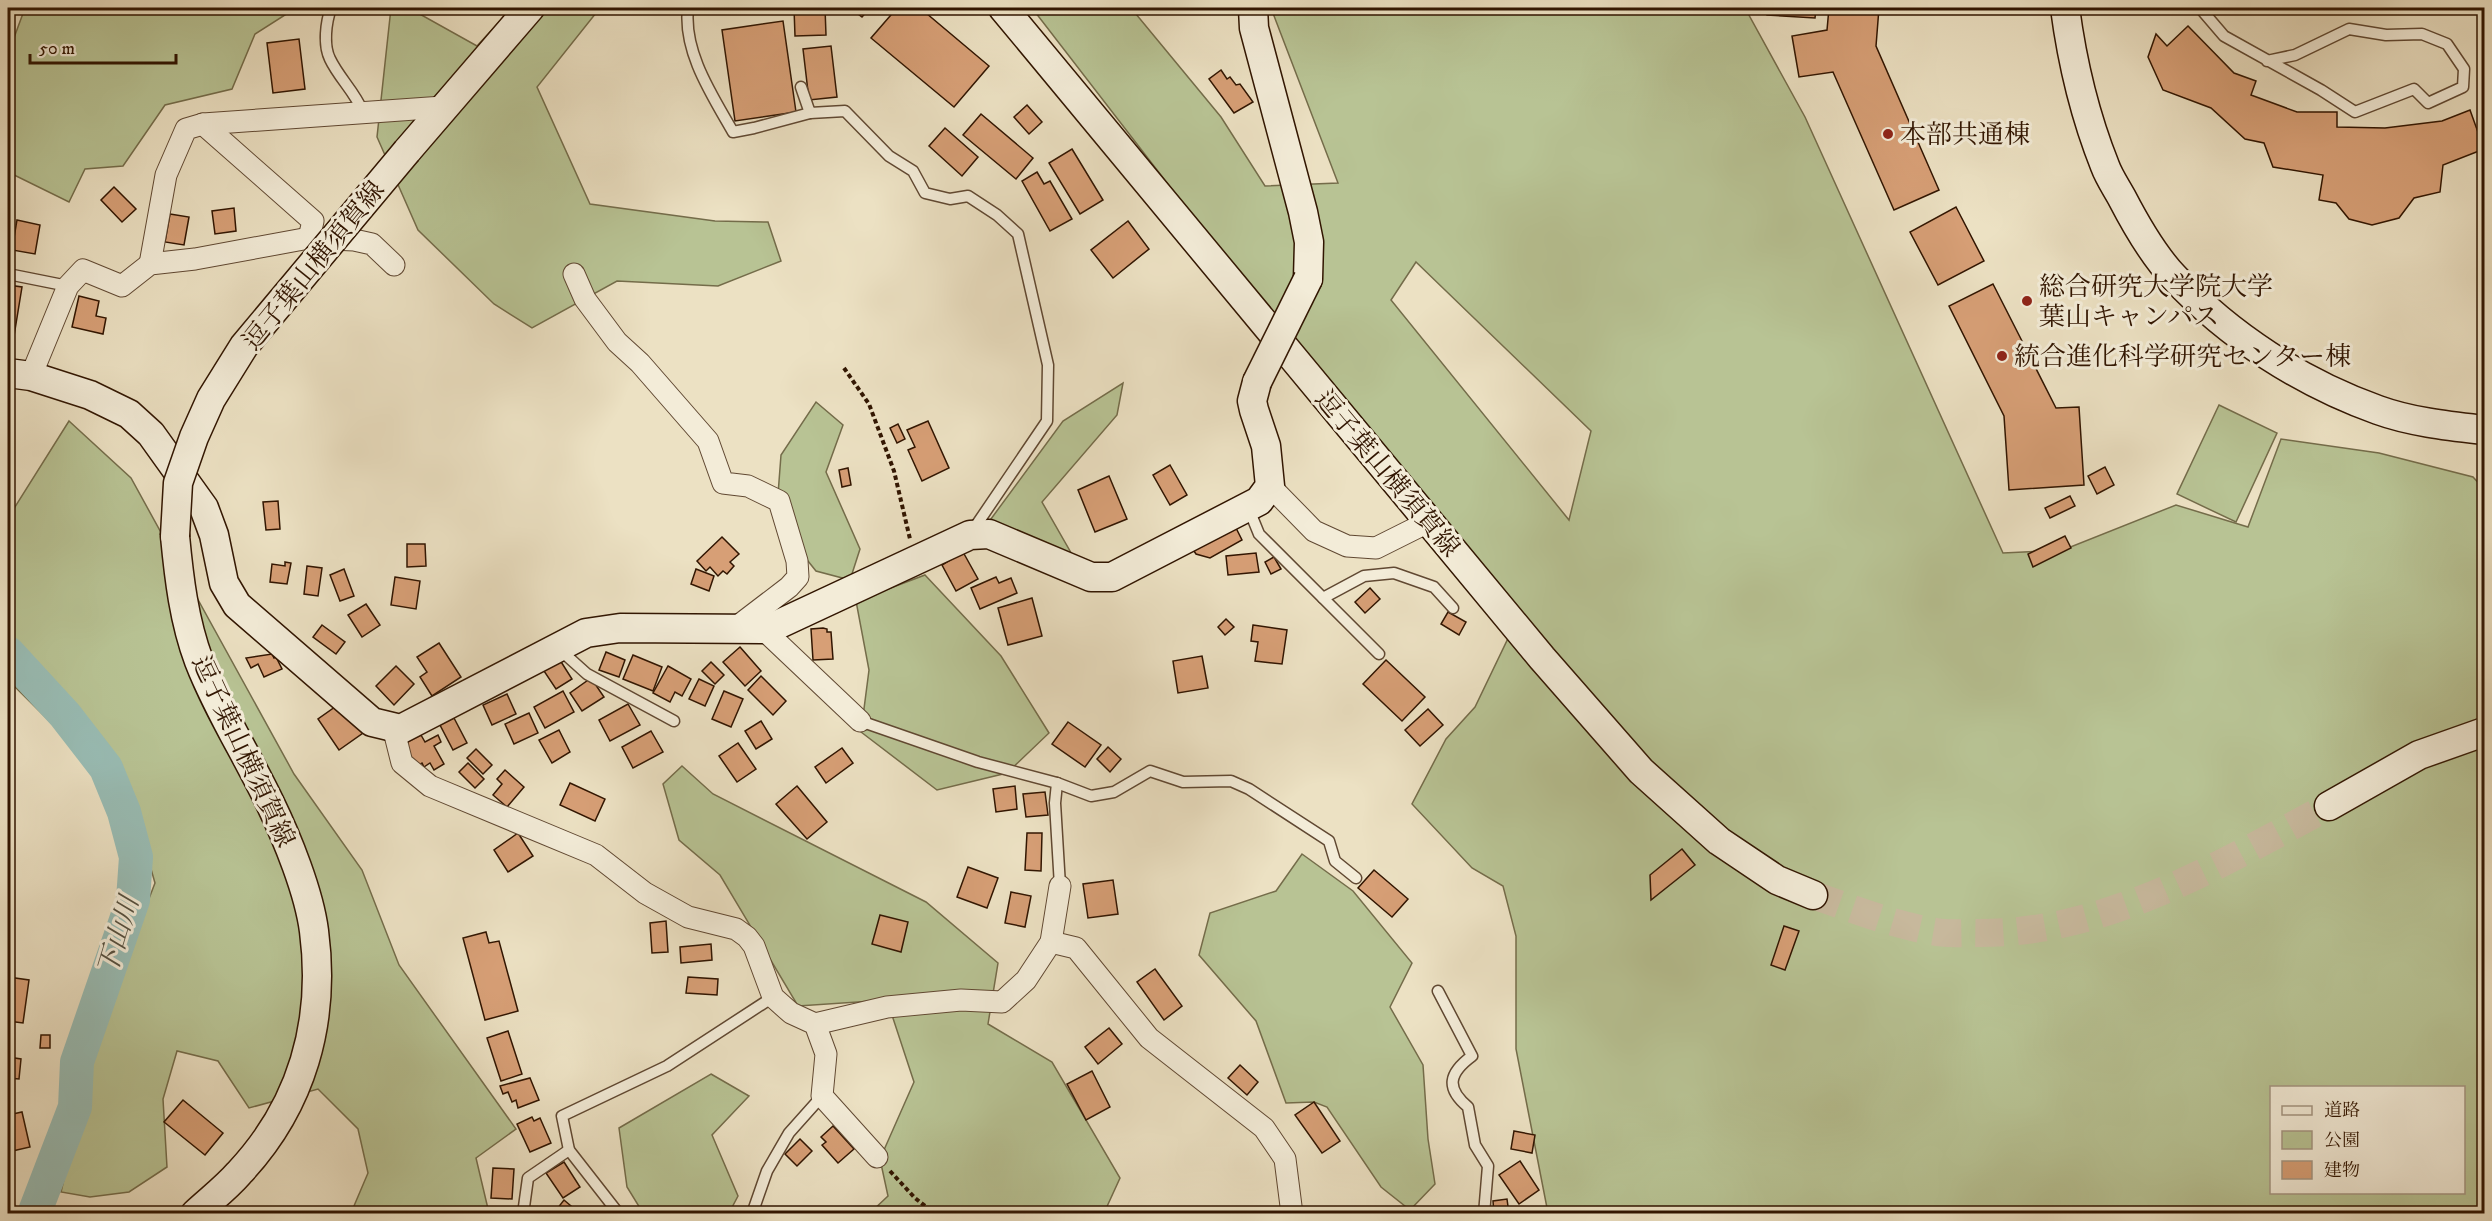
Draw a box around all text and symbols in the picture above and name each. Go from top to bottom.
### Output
scale bar [30,27,176,65]
text: 50 m [39,38,75,60]
place label: 本部共通棟 [1900,119,2030,152]
marker: 本部共通棟 [1881,127,1895,141]
street label: 逗子葉山横須賀線 [236,175,392,357]
place label: 総合研究大学院大学 葉山キャンパス [2039,271,2273,334]
marker: 総合研究大学院大学 葉山キャンパス [2020,294,2034,308]
place label: 統合進化科学研究センター棟 [2014,341,2351,374]
marker: 統合進化科学研究センター棟 [1995,349,2009,363]
street label: 逗子葉山横須賀線 [1307,384,1466,564]
street label: 逗子葉山横須賀線 [184,650,302,853]
water label: 下山川 [91,890,148,980]
legend [2270,1086,2465,1194]
text: 道路 [2324,1100,2360,1122]
text: 公園 [2324,1130,2360,1152]
text: 建物 [2324,1160,2360,1182]

